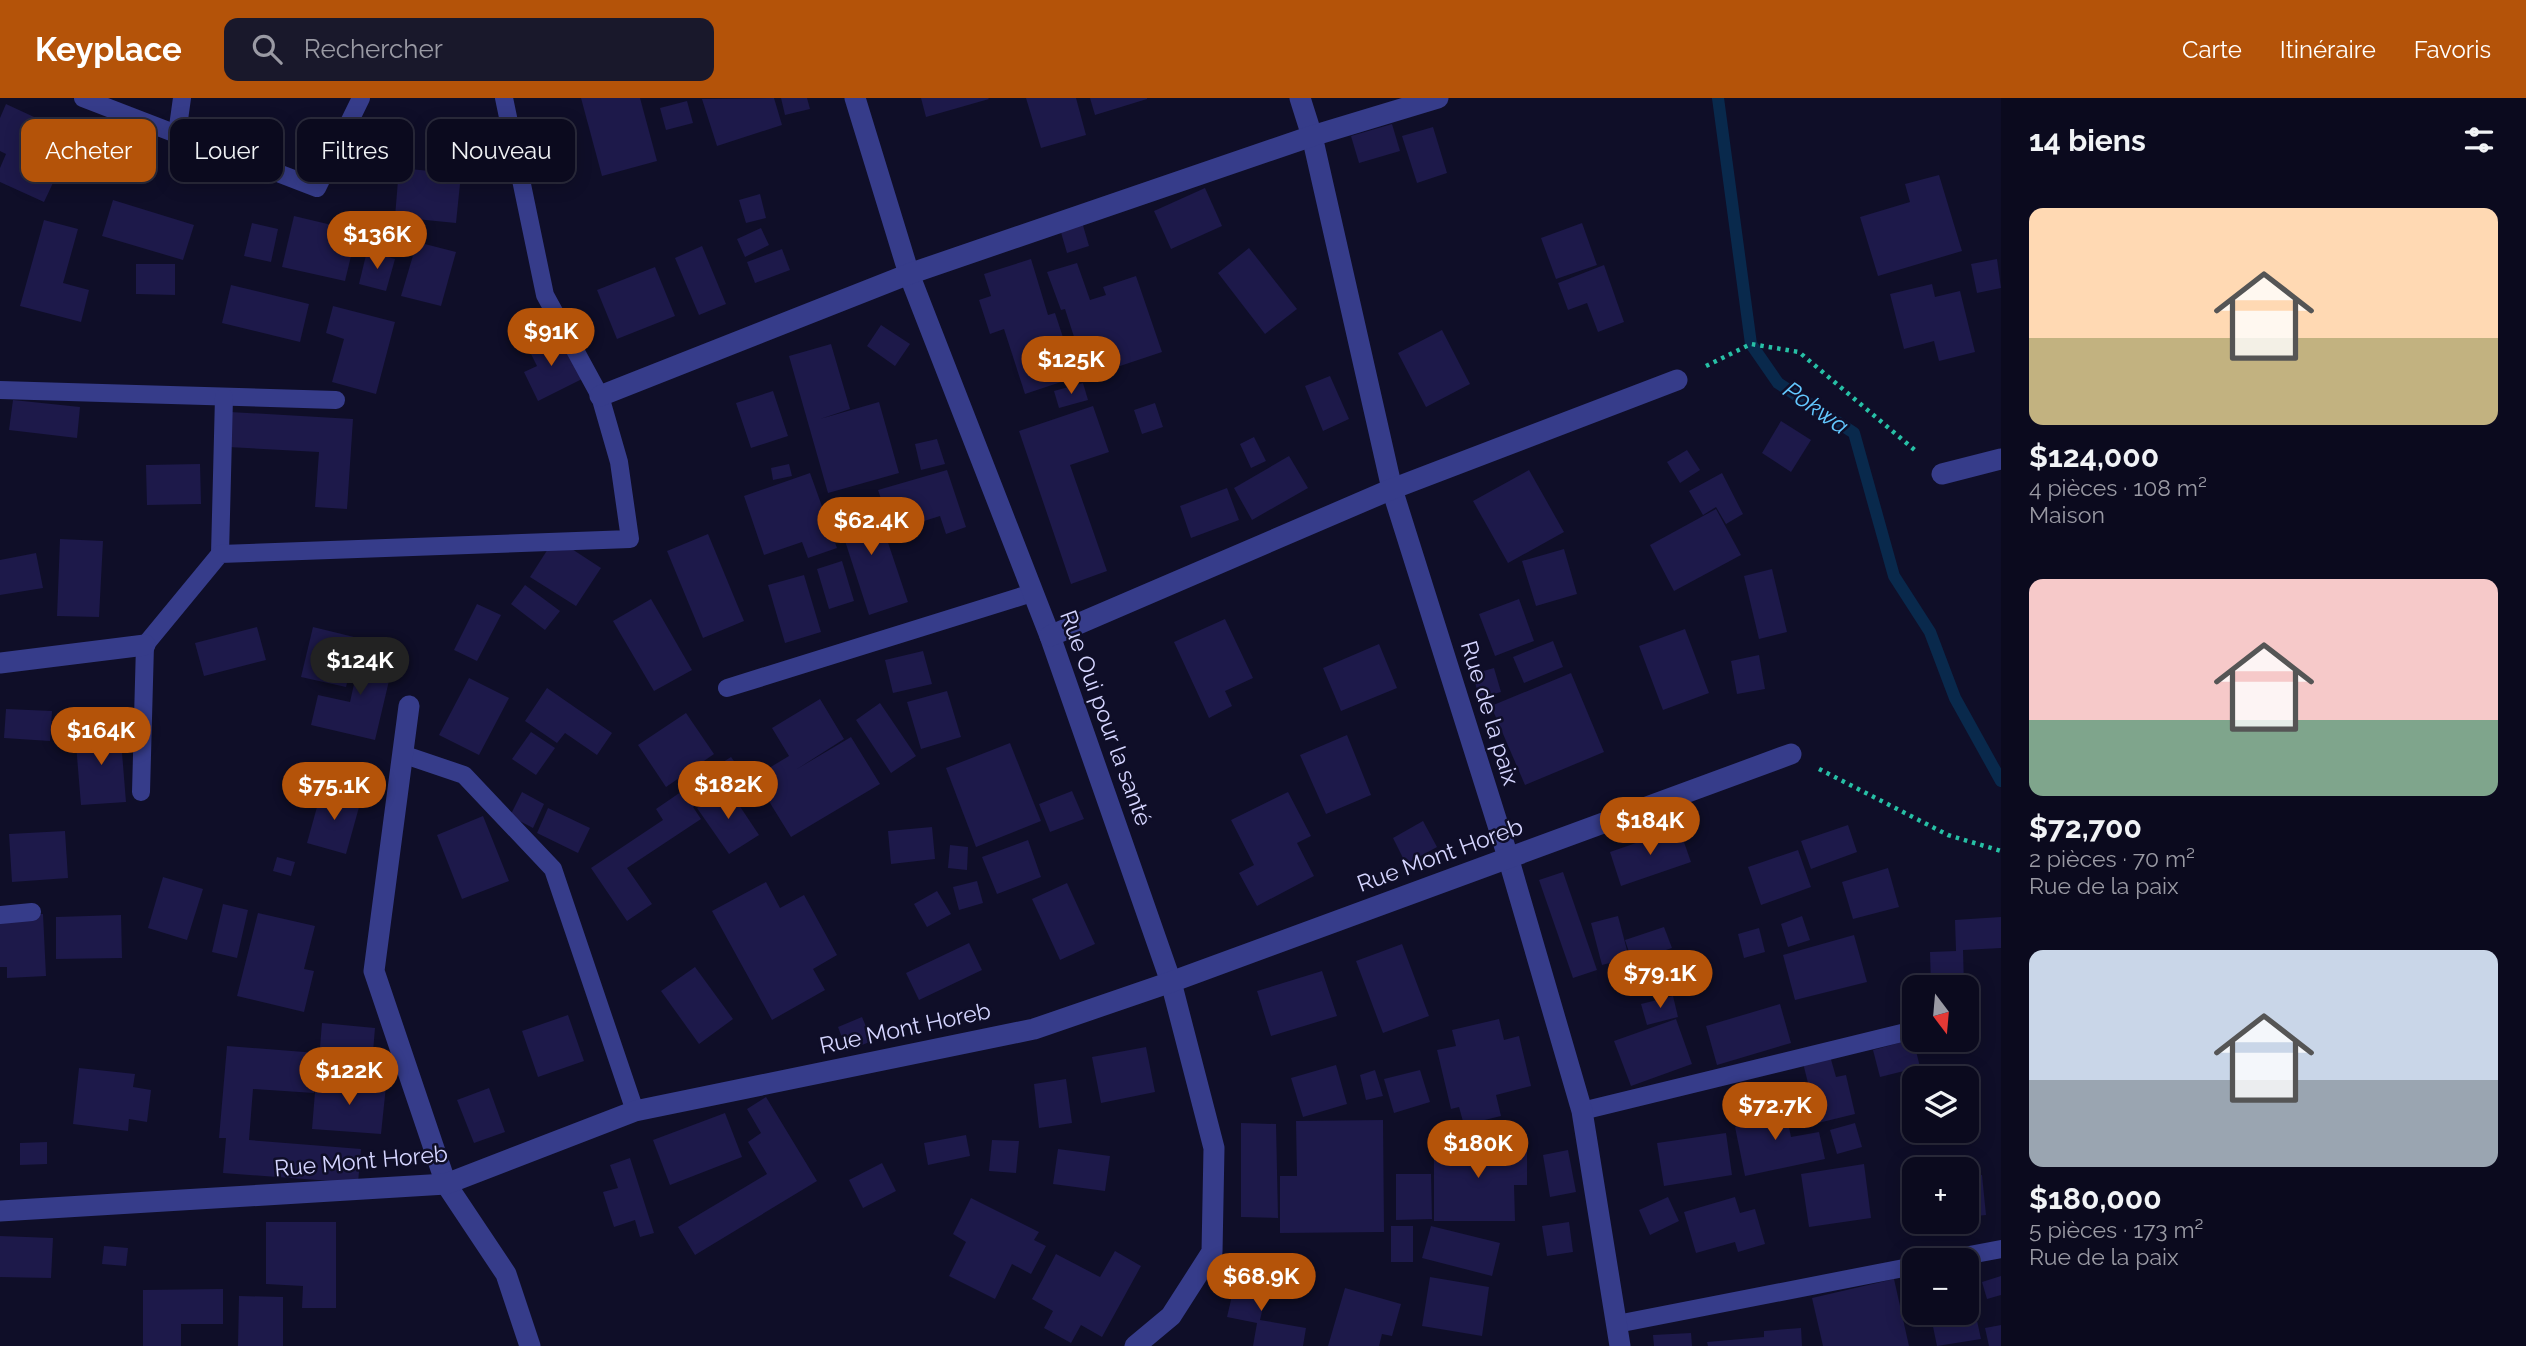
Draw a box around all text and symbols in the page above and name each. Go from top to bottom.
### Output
search box [224,18,714,81]
text: Keyplace [35,30,182,69]
icon: search [248,30,286,68]
text: Rechercher [304,34,443,64]
text: Carte [2182,35,2242,64]
text: Itinéraire [2280,35,2376,64]
text: Favoris [2414,35,2491,64]
chip: Acheter [21,119,156,182]
chip: Louer [170,119,283,182]
chip: Filtres [297,119,413,182]
chip: Nouveau [427,119,575,182]
icon: filters [2460,121,2498,159]
text: 14 biens [2029,123,2146,158]
pin: $136K [328,212,426,271]
text: $136K [343,220,411,247]
icon: home [2201,253,2327,379]
pin: $91K [510,308,592,368]
text: $91K [524,317,578,344]
pin: $125K [1022,336,1120,396]
text: $125K [1037,345,1105,372]
water label: Pokwa [1778,375,1854,440]
text: $124,000 [2029,439,2159,474]
text: 4 pièces · 108 m² [2029,474,2207,501]
pin: $62.4K [814,498,928,557]
text: Maison [2029,501,2105,528]
text: $62.4K [833,506,909,533]
street label: Rue Oui pour la santé [1055,606,1158,829]
icon: home [2201,624,2327,750]
street label: Rue de la paix [1456,637,1525,789]
pin: $124K [311,638,409,697]
text: $124K [326,646,394,673]
pin: $164K [52,708,150,767]
text: $164K [67,716,135,743]
pin: $75.1K [277,762,391,822]
pin: $182K [679,762,777,821]
text: $182K [694,770,762,797]
text: $75.1K [298,771,370,798]
pin: $184K [1601,798,1699,857]
text: $184K [1616,806,1684,833]
text: $72,700 [2029,810,2142,845]
street label: Rue Mont Horeb [1353,812,1526,897]
text: 2 pièces · 70 m² [2029,845,2195,872]
text: Rue de la paix [2029,872,2179,899]
pin: $79.1K [1603,950,1717,1010]
text: $79.1K [1624,959,1696,986]
north arrow [1902,975,1979,1052]
map controls [1902,975,1979,1325]
icon: home [2201,995,2327,1121]
street label: Rue Mont Horeb [817,996,993,1059]
pin: $122K [300,1048,398,1107]
text: $122K [315,1056,383,1083]
button: layers [1902,1066,1979,1143]
pin: $72.7K [1718,1082,1832,1142]
text: $72.7K [1738,1091,1812,1118]
pin: $180K [1429,1121,1527,1180]
text: $180K [1443,1129,1513,1156]
street label: Rue Mont Horeb [273,1139,449,1182]
button: + [1902,1157,1979,1234]
text: $180,000 [2029,1181,2162,1216]
text: 5 pièces · 173 m² [2029,1216,2204,1243]
text: Rue de la paix [2029,1243,2179,1270]
button: − [1902,1248,1979,1325]
pin: $68.9K [1204,1254,1318,1313]
text: $68.9K [1223,1262,1299,1289]

